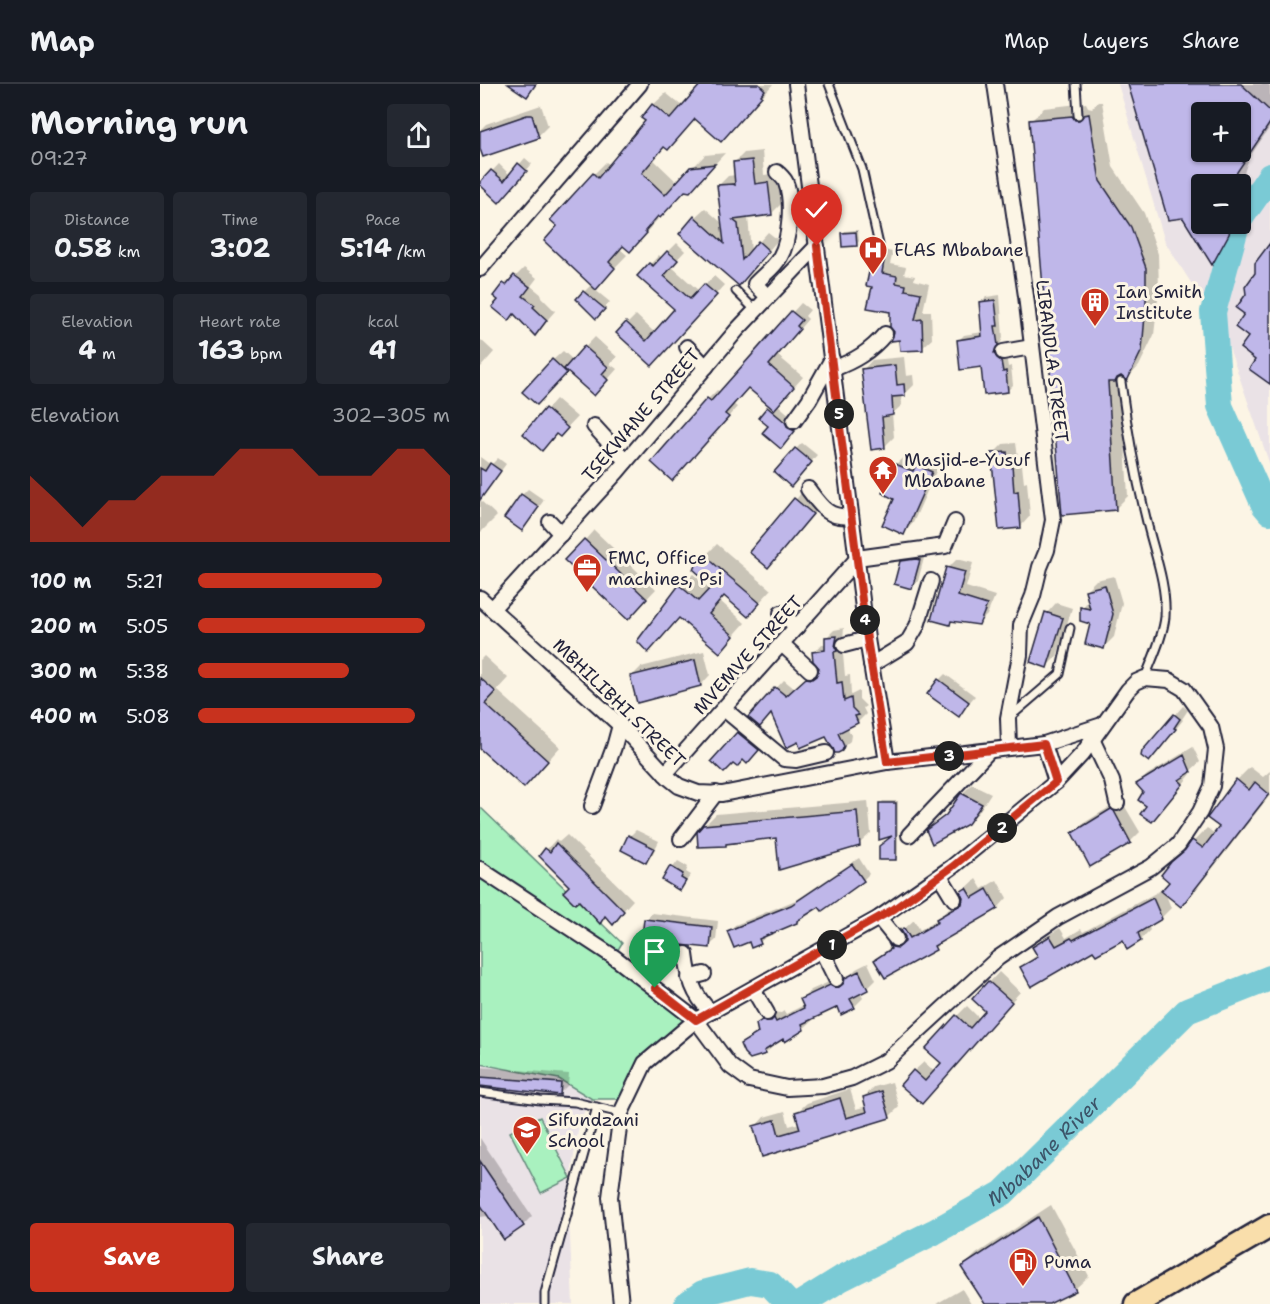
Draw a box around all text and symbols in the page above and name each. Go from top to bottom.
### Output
text: Map [30,22,95,60]
text: Map [1004,27,1049,55]
text: Layers [1082,27,1149,55]
text: Share [1182,27,1240,55]
text: Morning run [30,100,248,145]
map controls [1191,102,1251,234]
button: + [1191,102,1251,162]
button: share [387,104,450,167]
text: 09:27 [30,145,88,171]
button: − [1191,174,1251,234]
pin [791,184,842,246]
icon: check [800,193,833,226]
text: Distance [64,209,130,230]
text: Time [222,209,258,230]
text: Pace [365,209,401,230]
text: 0.58 [54,230,112,265]
text: 3:02 [210,230,270,265]
text: 5:14 [340,230,392,265]
hospital icon: FLAS Mbabane [857,234,889,276]
place label: FLAS Mbabane [894,238,1024,262]
text: km [112,241,140,262]
text: /km [392,241,426,262]
street label: LIBANDLA STREET [1030,278,1074,444]
place label: Ian Smith Institute [1116,280,1203,325]
building icon: Ian Smith Institute [1079,286,1111,328]
text: Elevation [61,311,133,332]
text: Heart rate [199,311,281,332]
text: kcal [367,311,399,332]
text: 4 [78,332,96,367]
text: 163 [198,332,245,367]
text: 41 [369,332,397,367]
text: m [96,343,116,364]
text: bpm [245,343,282,364]
street label: TSEKWANE STREET [577,343,705,487]
pin: 5 [824,399,854,429]
text: Elevation [30,402,120,428]
text: 302–305 m [332,402,450,428]
text: 5 [834,403,844,424]
place label: Masjid-e-Yusuf Mbabane [904,448,1031,493]
temple icon: Masjid-e-Yusuf Mbabane [867,454,899,496]
place label: FMC, Office machines, Psi [608,546,723,591]
office icon: FMC, Office machines, Psi [571,552,603,594]
text: 100 m [30,568,92,594]
text: 5:21 [126,568,163,594]
street label: MVEMVE STREET [688,590,808,720]
pin: 4 [850,605,880,635]
text: 4 [859,609,871,630]
text: 200 m [30,613,97,639]
text: 5:05 [126,613,168,639]
street label: MBHILIBHI STREET [547,633,691,773]
text: 300 m [30,658,97,684]
text: 5:38 [126,658,169,684]
text: 400 m [30,703,97,729]
text: 5:08 [126,703,170,729]
pin: 3 [934,741,964,771]
text: 3 [943,745,955,766]
pin: 2 [987,813,1017,843]
text: 2 [996,817,1008,838]
pin [629,926,680,988]
pin: 1 [817,930,847,960]
text: 1 [828,934,836,955]
icon: arrive [638,935,671,968]
water label: Mbabane River [983,1090,1107,1212]
place label: Sifundzani School [548,1108,639,1153]
school or university icon: Sifundzani School [511,1114,543,1156]
button: Save [30,1223,234,1292]
button: Share [246,1223,450,1292]
fuel station icon: Puma [1007,1246,1039,1288]
place label: Puma [1044,1250,1091,1274]

